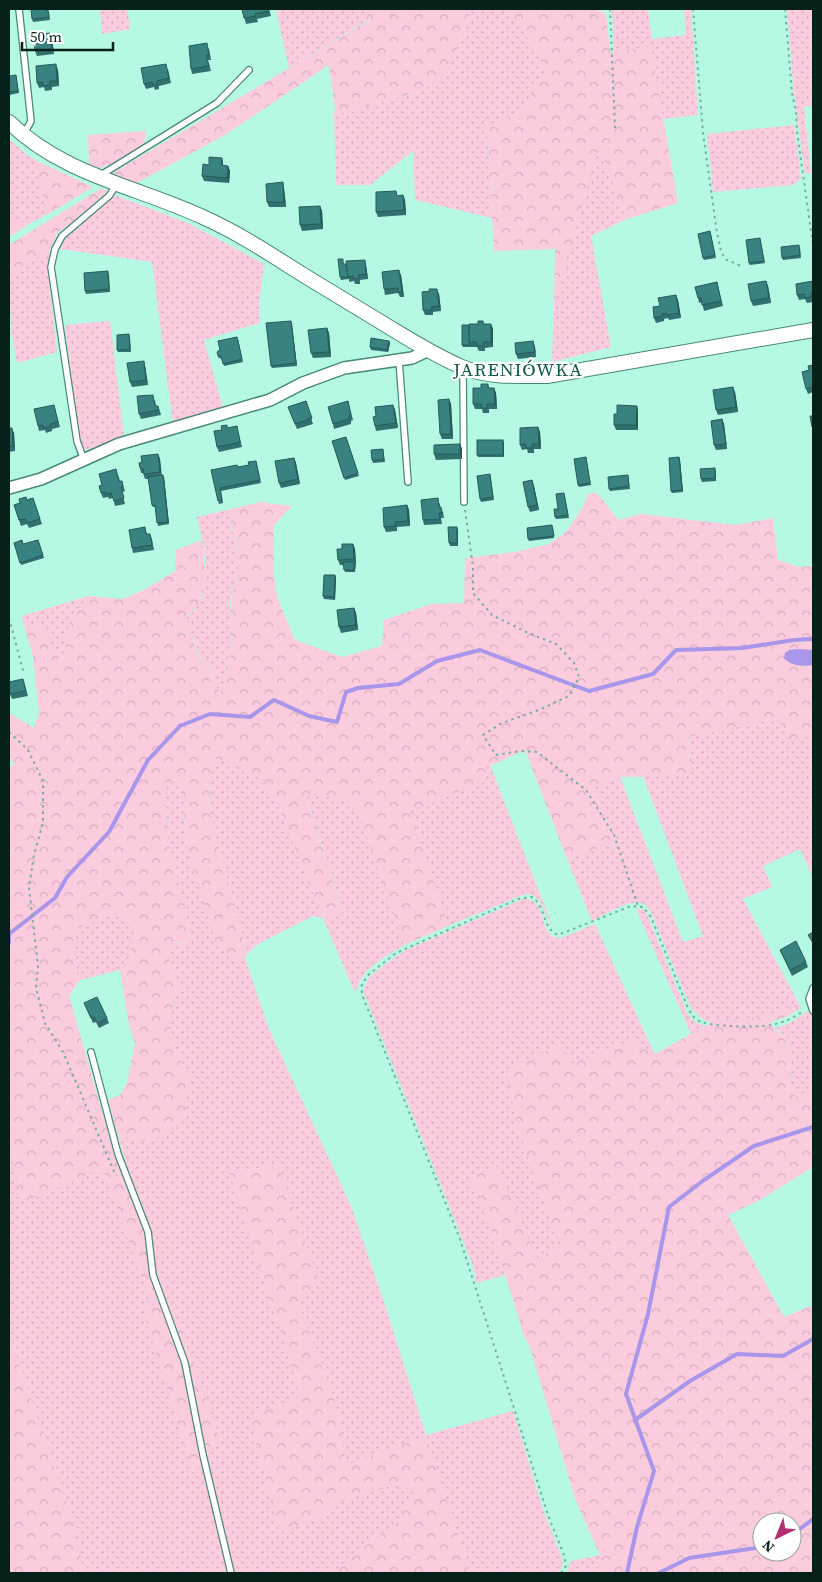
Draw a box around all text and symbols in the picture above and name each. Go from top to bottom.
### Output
scale bar [22,20,114,52]
text: 50 m [30,26,62,47]
district label: JARENIÓWKA [452,356,583,382]
north arrow [752,1512,802,1562]
text: N [758,1536,779,1557]

